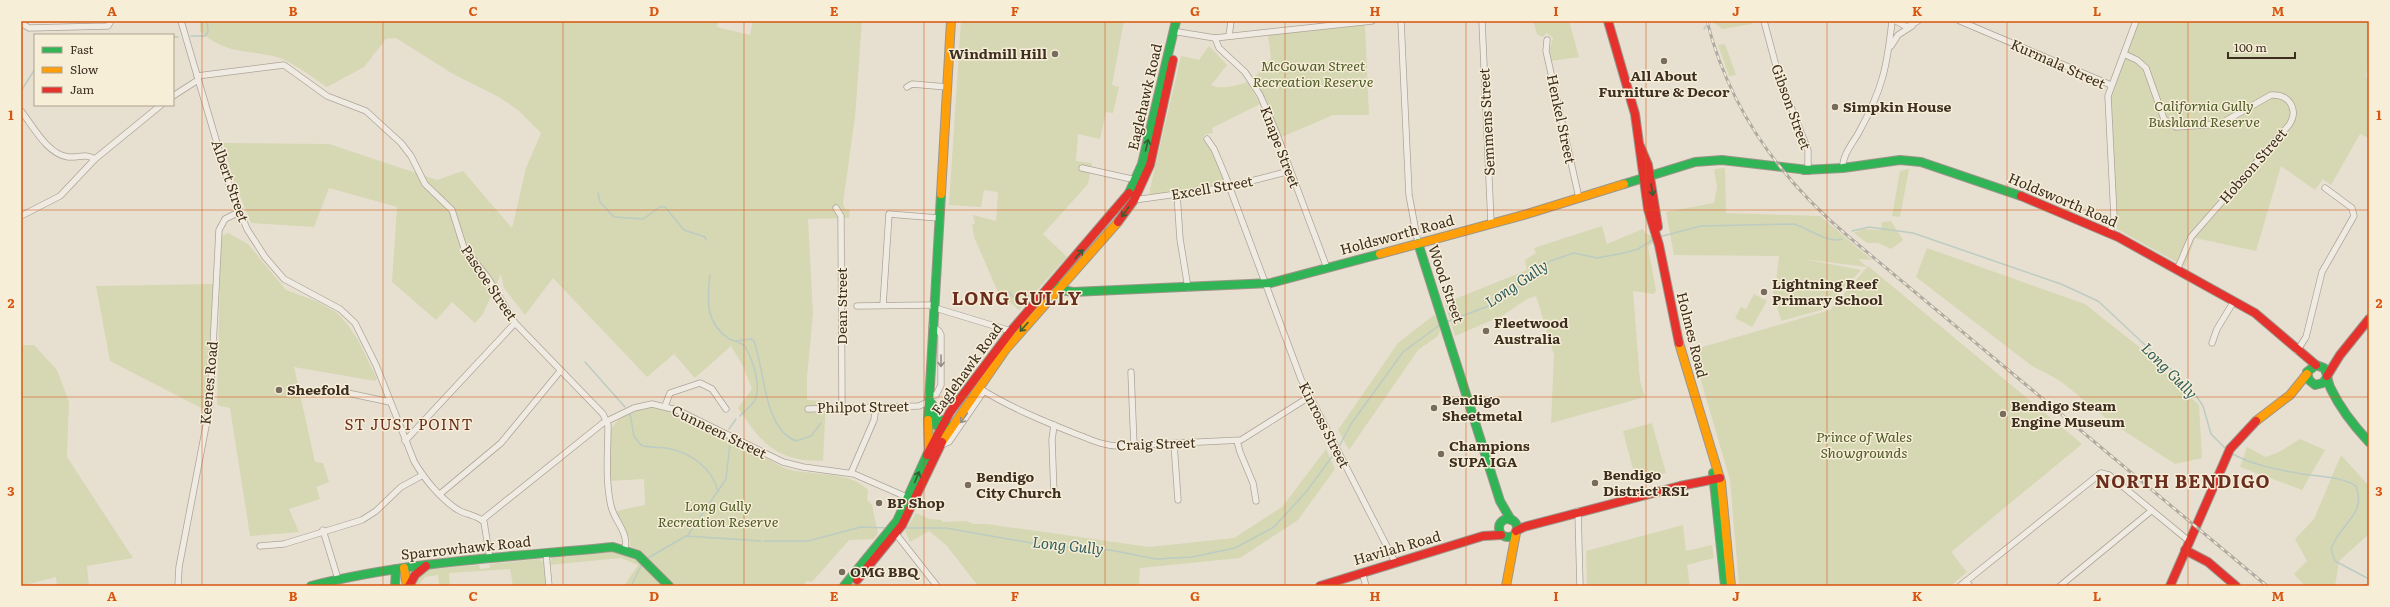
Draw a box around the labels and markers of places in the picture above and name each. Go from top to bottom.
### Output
place label: Windmill Hill [949,43,1047,63]
marker: Windmill Hill [1050,49,1060,59]
marker: All About Furniture & Decor [1659,56,1669,66]
place label: All About Furniture & Decor [1598,65,1730,101]
place label: Simpkin House [1843,96,1952,116]
marker: Simpkin House [1830,102,1840,112]
place label: Lightning Reef Primary School [1772,273,1883,309]
marker: Lightning Reef Primary School [1759,287,1769,297]
place label: Fleetwood Australia [1494,312,1568,348]
marker: Fleetwood Australia [1481,326,1491,336]
place label: Sheefold [287,379,350,399]
marker: Sheefold [274,385,284,395]
place label: Bendigo Sheetmetal [1442,389,1523,425]
place label: Bendigo Steam Engine Museum [2011,395,2125,431]
marker: Bendigo Sheetmetal [1429,403,1439,413]
marker: Bendigo Steam Engine Museum [1998,409,2008,419]
place label: Champions SUPA IGA [1449,435,1530,471]
marker: Champions SUPA IGA [1436,449,1446,459]
place label: Bendigo District RSL [1603,464,1689,500]
place label: Bendigo City Church [976,466,1062,502]
marker: Bendigo District RSL [1590,478,1600,488]
marker: Bendigo City Church [963,480,973,490]
place label: BP Shop [887,492,945,512]
marker: BP Shop [874,498,884,508]
place label: OMG BBQ [850,561,920,581]
marker: OMG BBQ [837,567,847,577]

